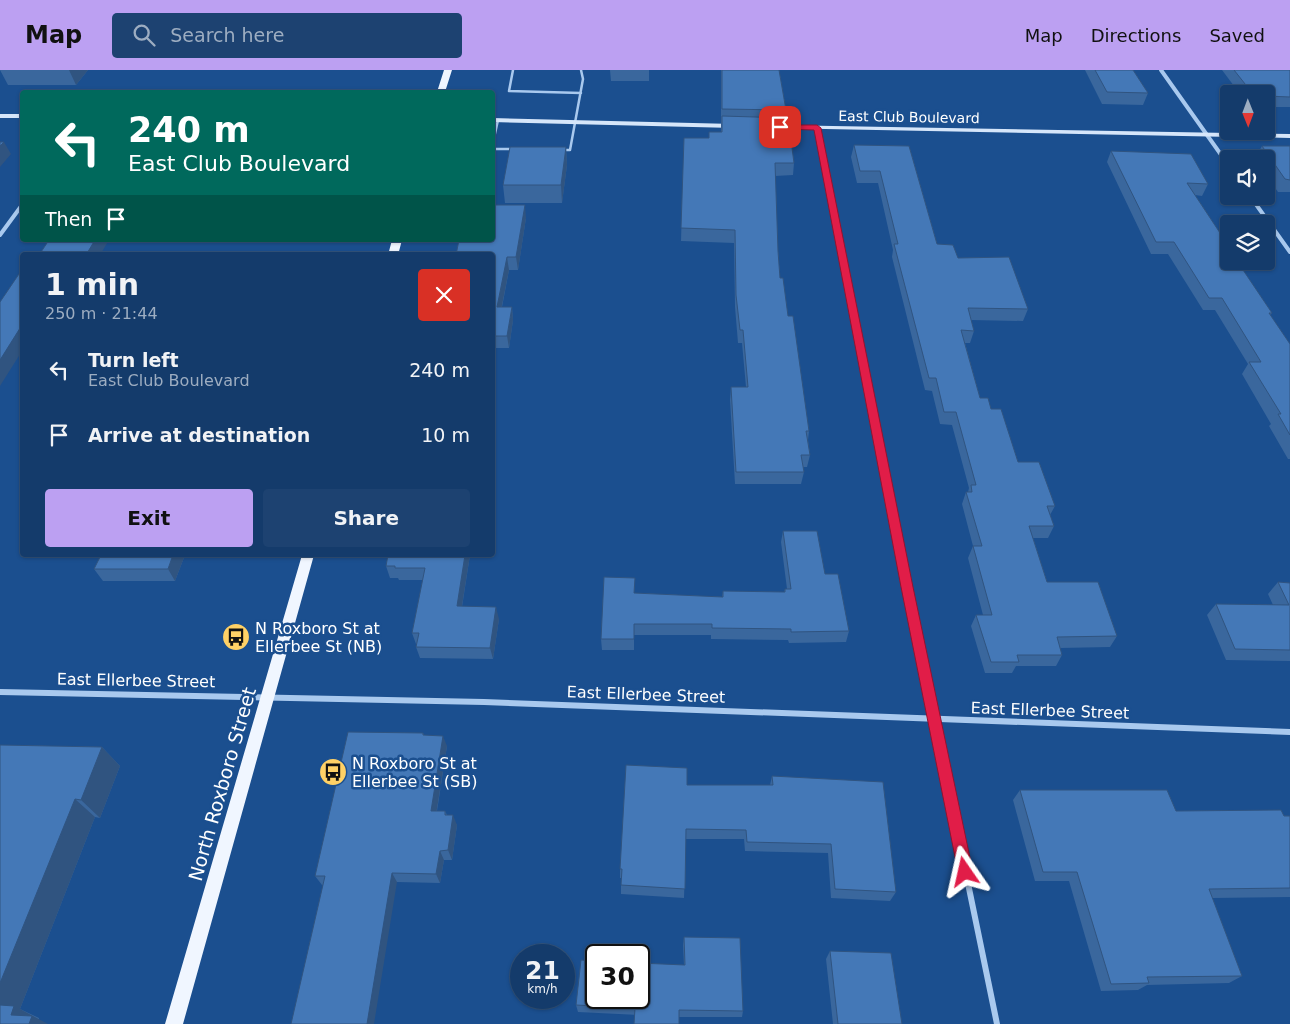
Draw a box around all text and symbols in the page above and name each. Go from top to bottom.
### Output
search box [112,13,462,58]
text: Map [25,21,82,49]
icon: search [130,21,158,49]
text: Search here [170,24,284,46]
text: Map [1025,25,1063,46]
text: Directions [1091,25,1181,46]
text: Saved [1209,25,1265,46]
north arrow [1220,85,1275,140]
map controls [1220,85,1275,270]
pin [759,106,801,148]
street label: East Club Boulevard [838,108,980,126]
icon: left [45,110,110,175]
text: 240 m [128,110,250,150]
icon: arrive [766,113,794,141]
button: sound [1220,150,1275,205]
text: East Club Boulevard [128,151,350,176]
icon: arrive [102,205,130,233]
text: Then [45,208,92,230]
button: layers [1220,215,1275,270]
text: 1 min [45,267,139,302]
button: close [418,269,470,321]
text: 250 m · 21:44 [45,304,158,323]
text: Turn left [88,349,179,371]
icon: left [45,356,73,384]
text: 240 m [409,359,470,381]
text: East Club Boulevard [88,371,250,390]
icon: arrive [45,421,73,449]
text: Arrive at destination [88,424,310,446]
text: 10 m [421,424,470,446]
button: Exit [45,489,253,547]
button: Share [263,489,470,547]
place label: N Roxboro St at Ellerbee St (NB) [255,619,382,656]
bus stop icon: N Roxboro St at Ellerbee St (NB) [221,622,251,652]
street label: East Ellerbee Street [57,670,215,691]
street label: East Ellerbee Street [566,682,726,707]
street label: North Roxboro Street [184,685,260,883]
street label: East Ellerbee Street [970,698,1130,723]
place label: N Roxboro St at Ellerbee St (SB) [352,754,477,791]
bus stop icon: N Roxboro St at Ellerbee St (SB) [318,757,348,787]
position arrow [938,845,990,897]
speed limit sign: 30 [585,944,650,1009]
text: 21 [525,956,560,985]
text: km/h [527,982,558,996]

